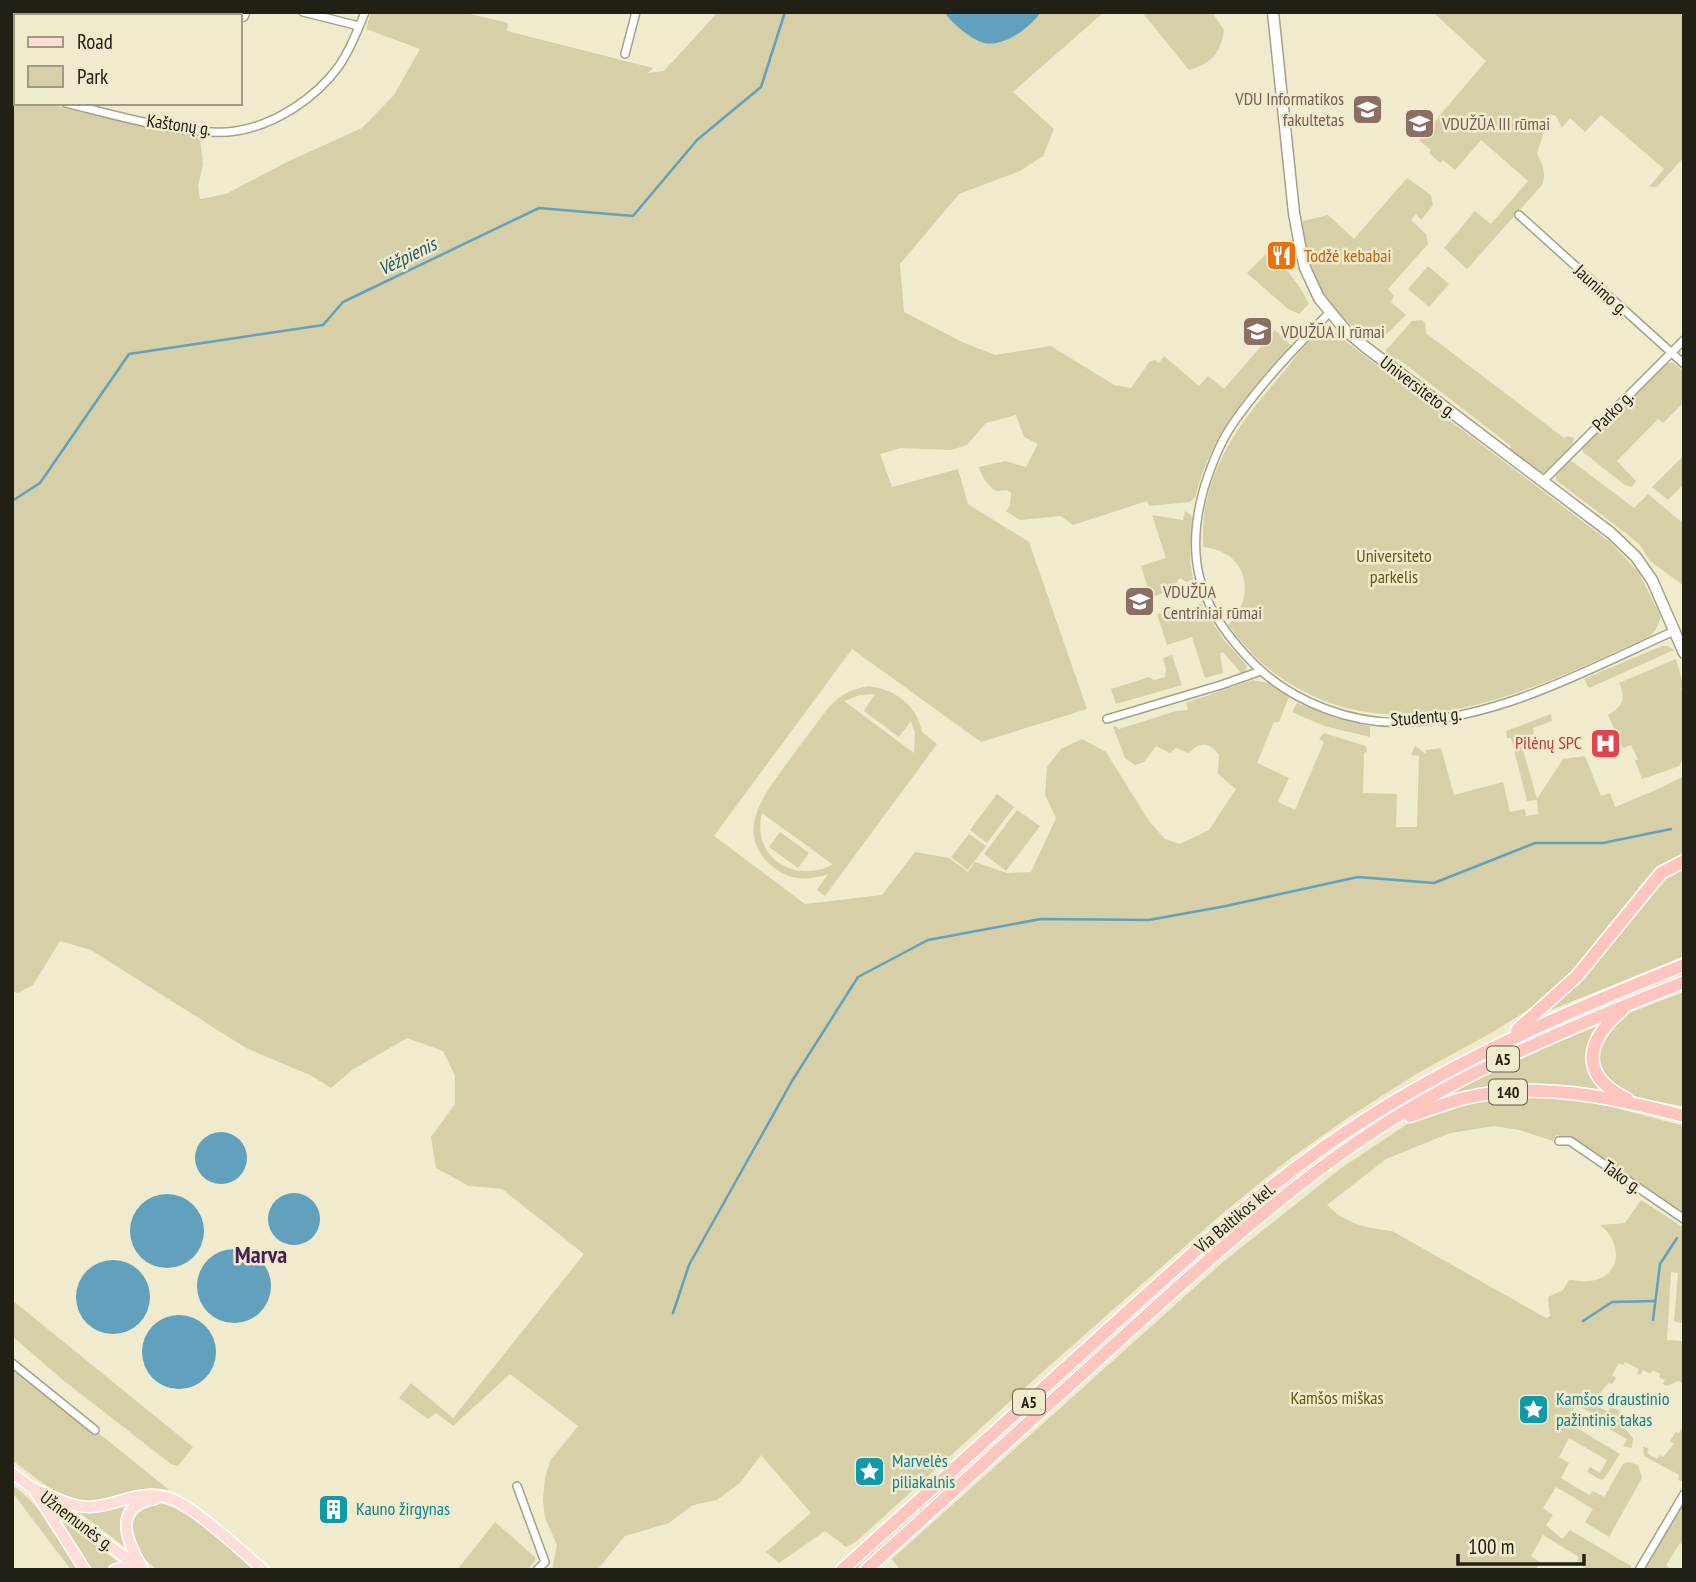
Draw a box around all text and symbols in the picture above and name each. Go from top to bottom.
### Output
legend [14,14,242,105]
text: Road [77,28,113,55]
text: Park [77,63,108,90]
place label: VDU Informatikos fakultetas [1234,87,1344,131]
school or university icon: VDU Informatikos fakultetas [1350,92,1384,126]
school or university icon: VDUŽŪA III rūmai [1402,107,1436,141]
street label: Kaštonų g. [145,109,213,140]
place label: VDUŽŪA III rūmai [1441,112,1550,135]
water label: Vėžpienis [374,231,441,280]
restaurant icon: Todžė kebabai [1264,239,1298,273]
place label: Todžė kebabai [1304,244,1391,267]
street label: Jaunimo g. [1569,259,1633,320]
school or university icon: VDUŽŪA II rūmai [1241,315,1275,349]
place label: VDUŽŪA II rūmai [1280,320,1385,343]
street label: Universiteto g. [1375,350,1461,423]
street label: Parko g. [1587,385,1638,436]
park label: Universiteto parkelis [1356,544,1432,588]
place label: VDUŽŪA Centriniai rūmai [1162,580,1262,624]
school or university icon: VDUŽŪA Centriniai rūmai [1123,585,1157,619]
street label: Studentų g. [1390,702,1462,731]
hospital icon: Pilėnų SPC [1588,726,1622,760]
place label: Pilėnų SPC [1515,731,1582,754]
road number: A5 [1487,1046,1519,1072]
road number: 140 [1489,1080,1527,1104]
street label: Tako g. [1598,1155,1647,1198]
street label: Via Baltikos kel. [1189,1177,1280,1259]
district label: Marva [235,1239,287,1270]
park label: Kamšos miškas [1290,1386,1384,1409]
place label: Kamšos draustinio pažintinis takas [1556,1387,1670,1431]
road number: A5 [1013,1390,1045,1414]
place icon: Kamšos draustinio pažintinis takas [1516,1392,1550,1426]
place label: Marvelės piliakalnis [892,1449,955,1493]
place icon: Marvelės piliakalnis [852,1454,886,1488]
street label: Užnemunės g. [36,1485,119,1556]
building icon: Kauno žirgynas [316,1492,350,1526]
place label: Kauno žirgynas [356,1497,450,1520]
scale bar [1458,1522,1584,1566]
text: 100 m [1468,1533,1514,1560]

